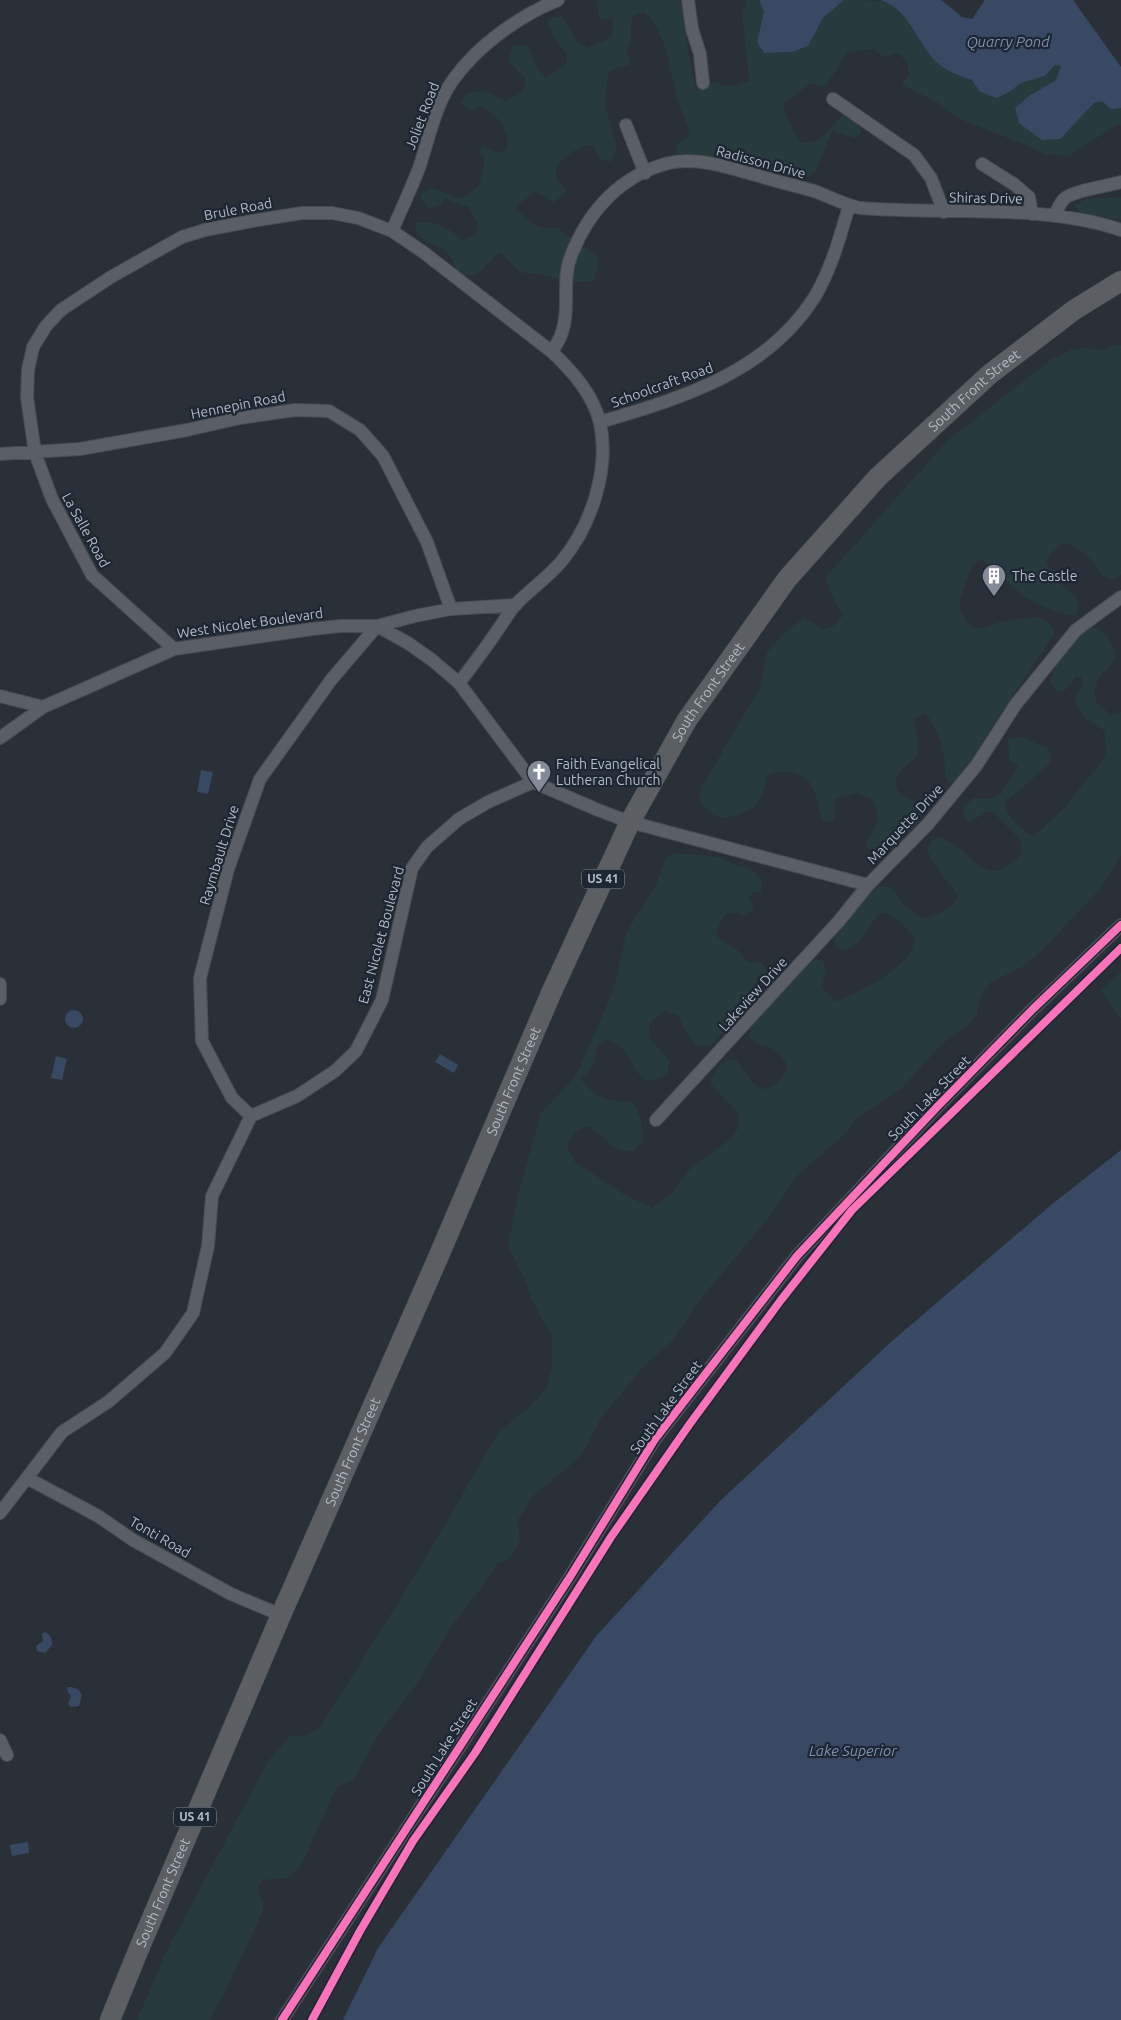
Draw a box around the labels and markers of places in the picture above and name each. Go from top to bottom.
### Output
building icon: The Castle [981,563,1007,597]
place label: The Castle [1012,568,1077,584]
place label: Faith Evangelical Lutheran Church [556,756,660,788]
church icon: Faith Evangelical Lutheran Church [526,759,552,793]

